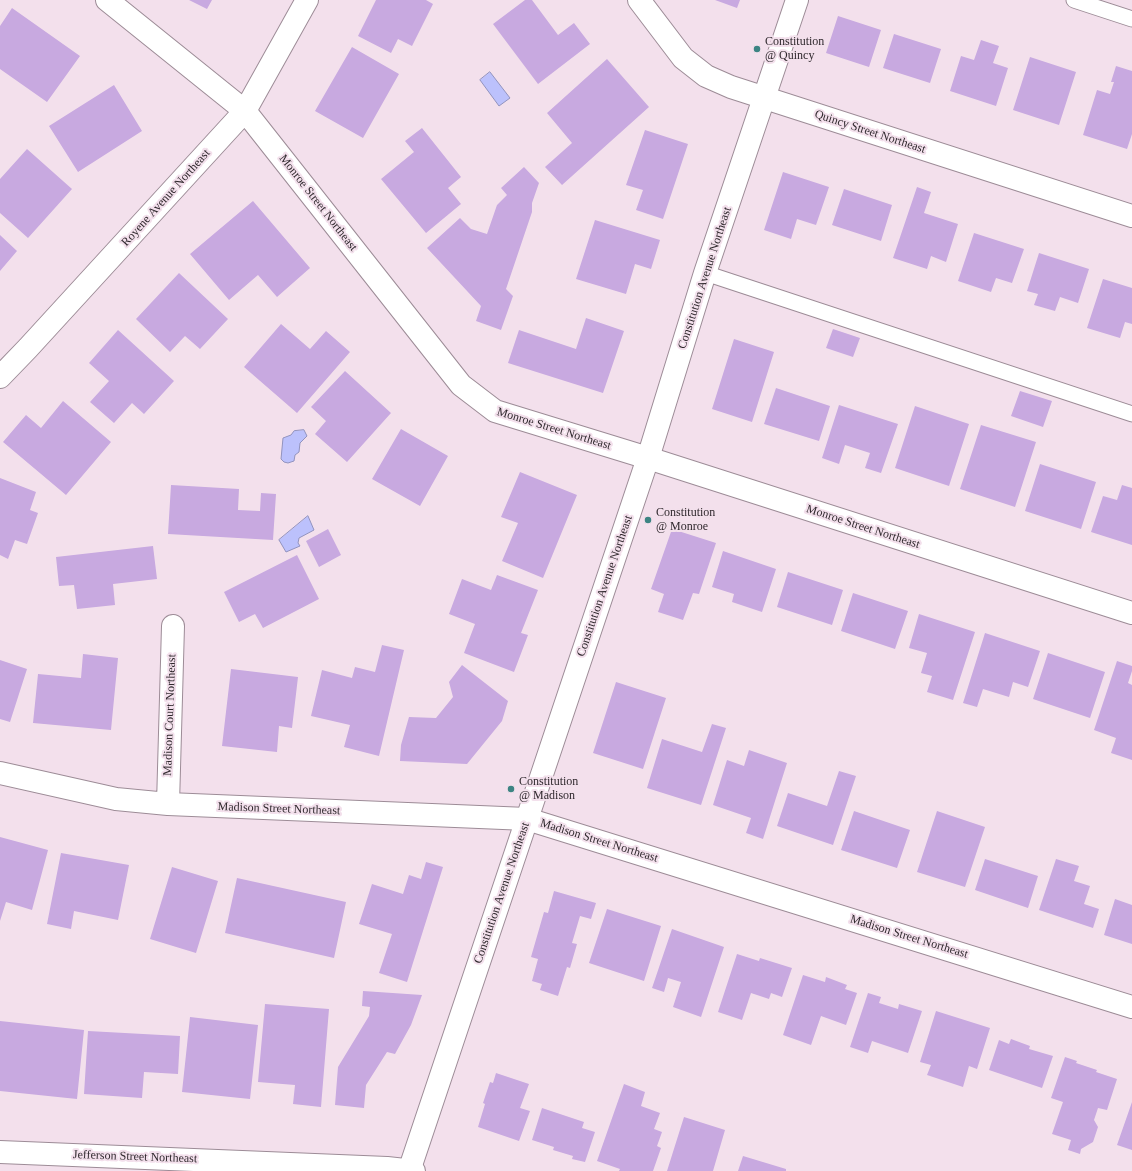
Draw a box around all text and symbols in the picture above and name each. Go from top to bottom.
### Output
place label: Constitution @ Quincy [765,35,824,63]
marker: Constitution @ Quincy [752,44,762,54]
street label: Quincy Street Northeast [813,107,927,157]
street label: Royene Avenue Northeast [119,146,213,250]
street label: Monroe Street Northeast [276,152,360,254]
street label: Constitution Avenue Northeast [675,205,735,351]
street label: Monroe Street Northeast [495,405,613,453]
street label: Monroe Street Northeast [804,502,922,552]
place label: Constitution @ Monroe [656,506,715,534]
street label: Constitution Avenue Northeast [574,513,636,659]
marker: Constitution @ Monroe [643,515,653,525]
street label: Madison Court Northeast [161,654,179,776]
place label: Constitution @ Madison [519,775,578,803]
marker: Constitution @ Madison [506,784,516,794]
street label: Madison Street Northeast [217,800,341,818]
street label: Madison Street Northeast [538,816,660,866]
street label: Constitution Avenue Northeast [471,820,533,966]
street label: Madison Street Northeast [848,912,970,962]
street label: Jefferson Street Northeast [73,1148,197,1166]

